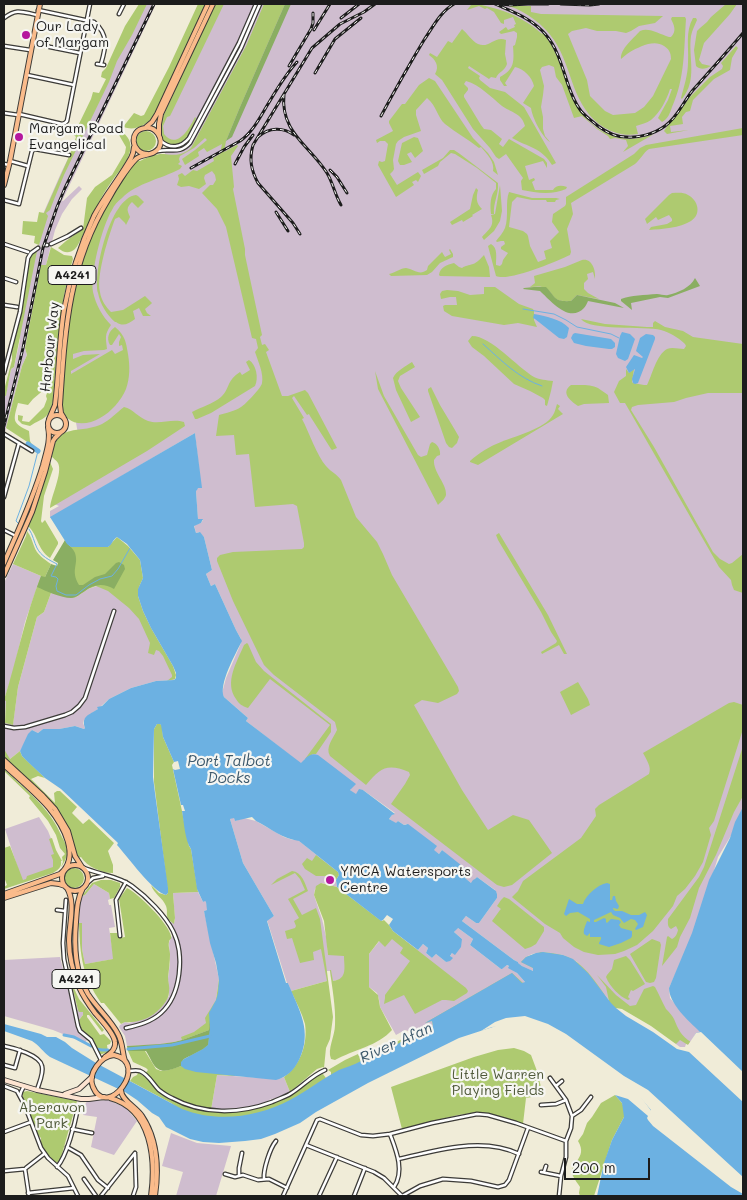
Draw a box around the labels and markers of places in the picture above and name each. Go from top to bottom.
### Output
place label: Our Lady of Margam [36,19,109,52]
marker: Our Lady of Margam [20,29,32,41]
place label: Margam Road Evangelical [29,121,123,154]
marker: Margam Road Evangelical [13,131,25,143]
place label: YMCA Watersports Centre [340,864,471,896]
marker: YMCA Watersports Centre [324,874,336,886]

